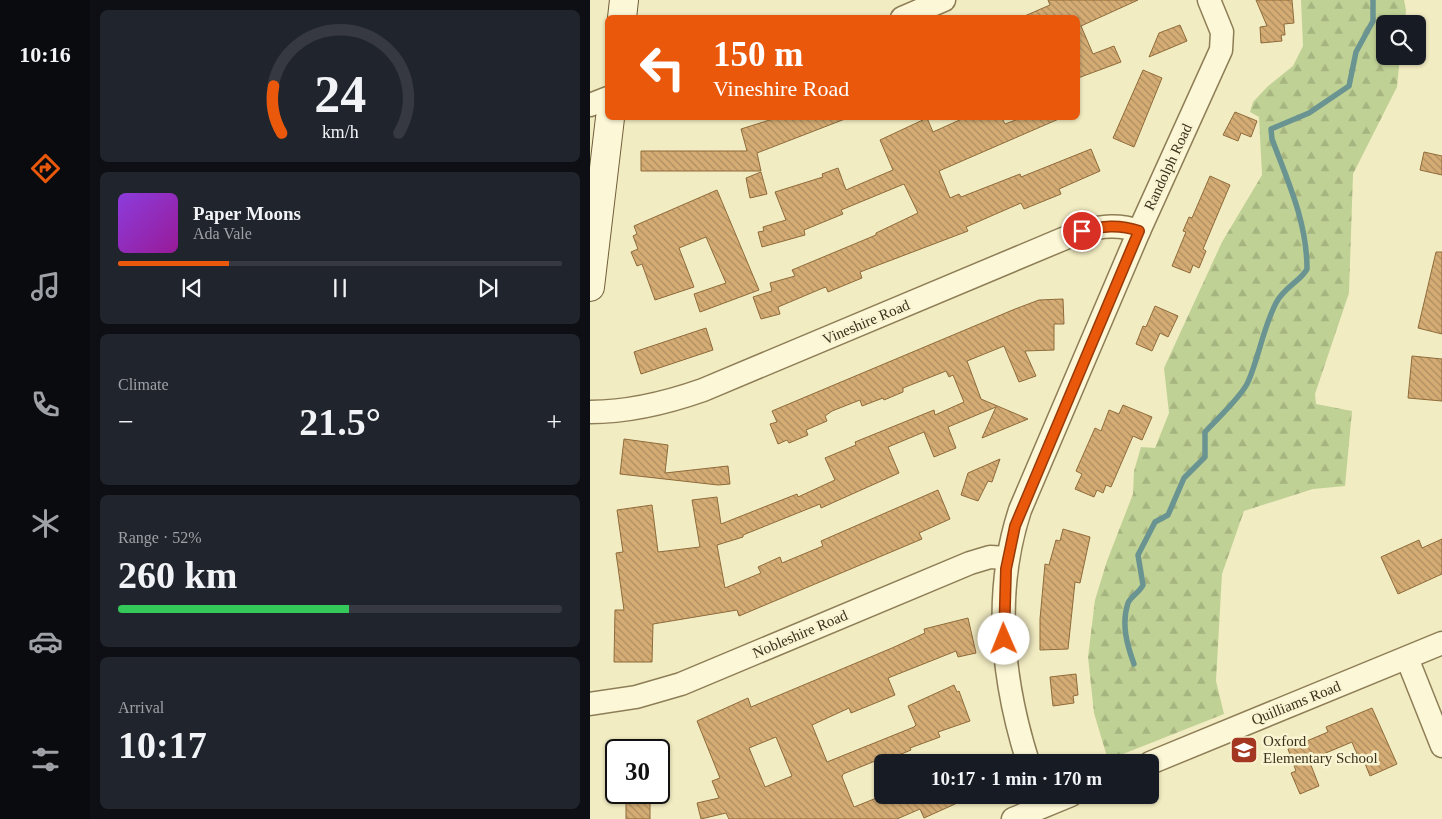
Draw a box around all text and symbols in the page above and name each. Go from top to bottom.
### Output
map controls [1376,15,1426,65]
button: search [1376,15,1426,65]
icon: left [630,35,695,100]
text: 150 m [713,35,803,74]
text: 10:16 [19,42,71,67]
text: 24 [314,66,366,123]
text: Vineshire Road [713,76,849,101]
street label: Randolph Road [1141,121,1195,213]
text: km/h [322,122,358,142]
icon: directions [28,151,63,186]
text: Paper Moons [193,203,301,224]
pin [1061,210,1103,252]
icon: arrive [1068,217,1096,245]
text: Ada Vale [193,225,252,242]
icon: music [28,269,63,304]
icon: previous [178,274,206,302]
icon: pause [326,274,354,302]
icon: next [474,274,502,302]
street label: Vineshire Road [820,296,912,347]
text: Climate [118,376,169,393]
icon: phone [28,387,63,422]
text: 21.5° [299,401,381,443]
text: − [118,406,134,437]
text: + [546,406,562,437]
icon: climate [28,506,63,541]
text: Range · 52% [118,529,202,546]
text: 260 km [118,554,237,596]
street label: Nobleshire Road [750,607,850,661]
position arrow [977,612,1029,664]
icon: car [28,624,63,659]
street label: Quilliams Road [1249,678,1343,728]
text: Arrival [118,699,164,716]
text: 10:17 [118,724,207,766]
place label: Oxford Elementary School [1263,733,1378,766]
school or university icon: Oxford Elementary School [1229,735,1259,765]
speed limit sign: 30 [605,739,670,804]
icon: filters [28,742,63,777]
text: 10:17 · 1 min · 170 m [931,768,1102,789]

